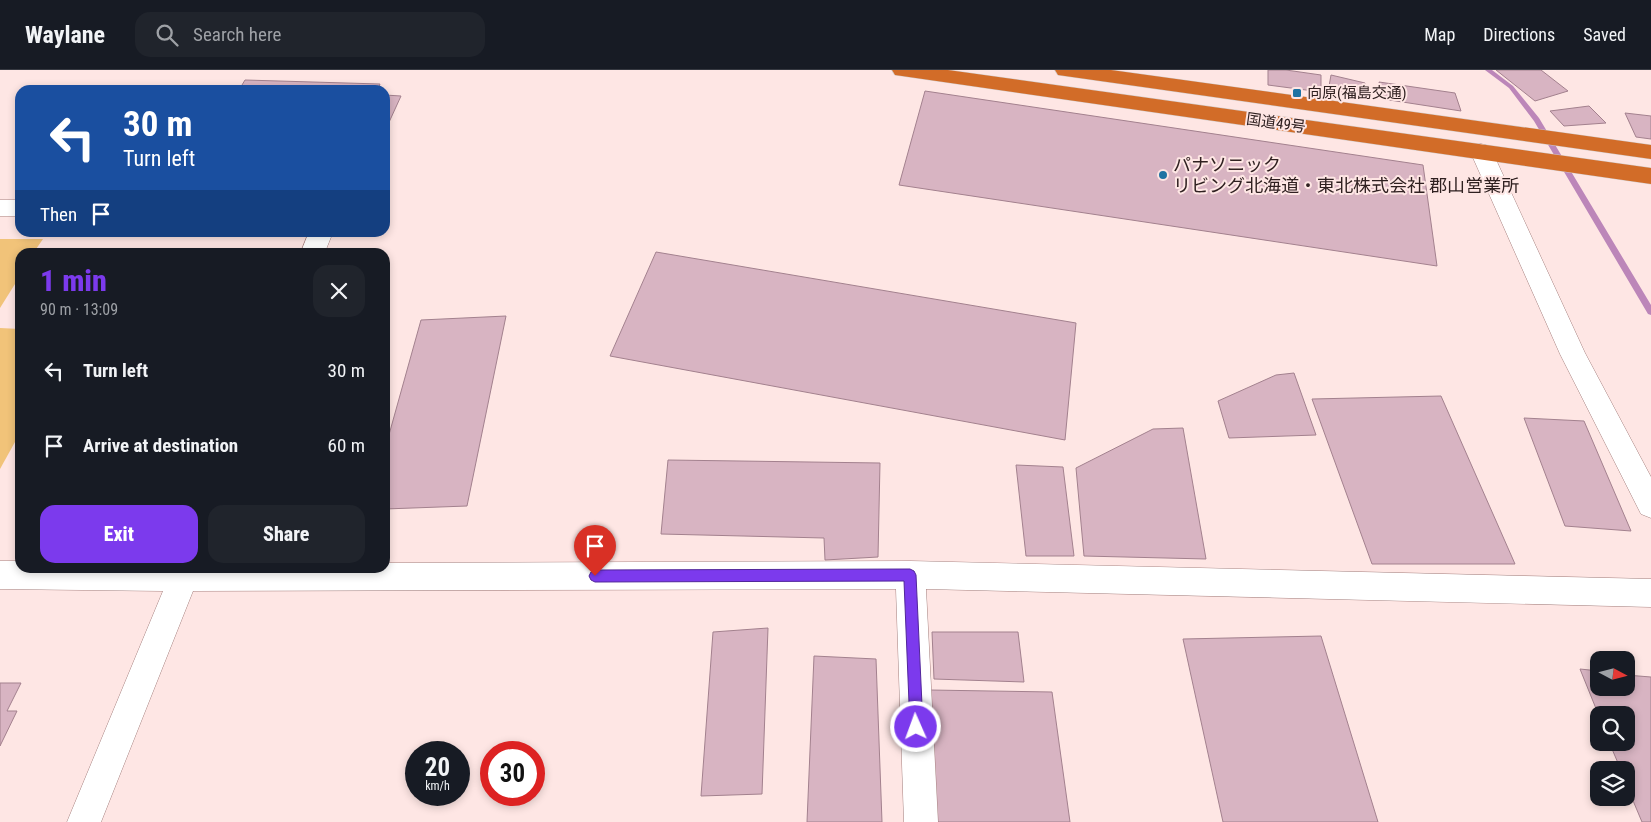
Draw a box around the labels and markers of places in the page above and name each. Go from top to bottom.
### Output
place label: 向原(福島交通) [1307,84,1407,102]
marker: 向原(福島交通) [1291,87,1303,99]
place label: パナソニック リビング北海道・東北株式会社 郡山営業所 [1173,154,1519,196]
marker: パナソニック リビング北海道・東北株式会社 郡山営業所 [1157,169,1169,181]
pin [574,525,616,576]

